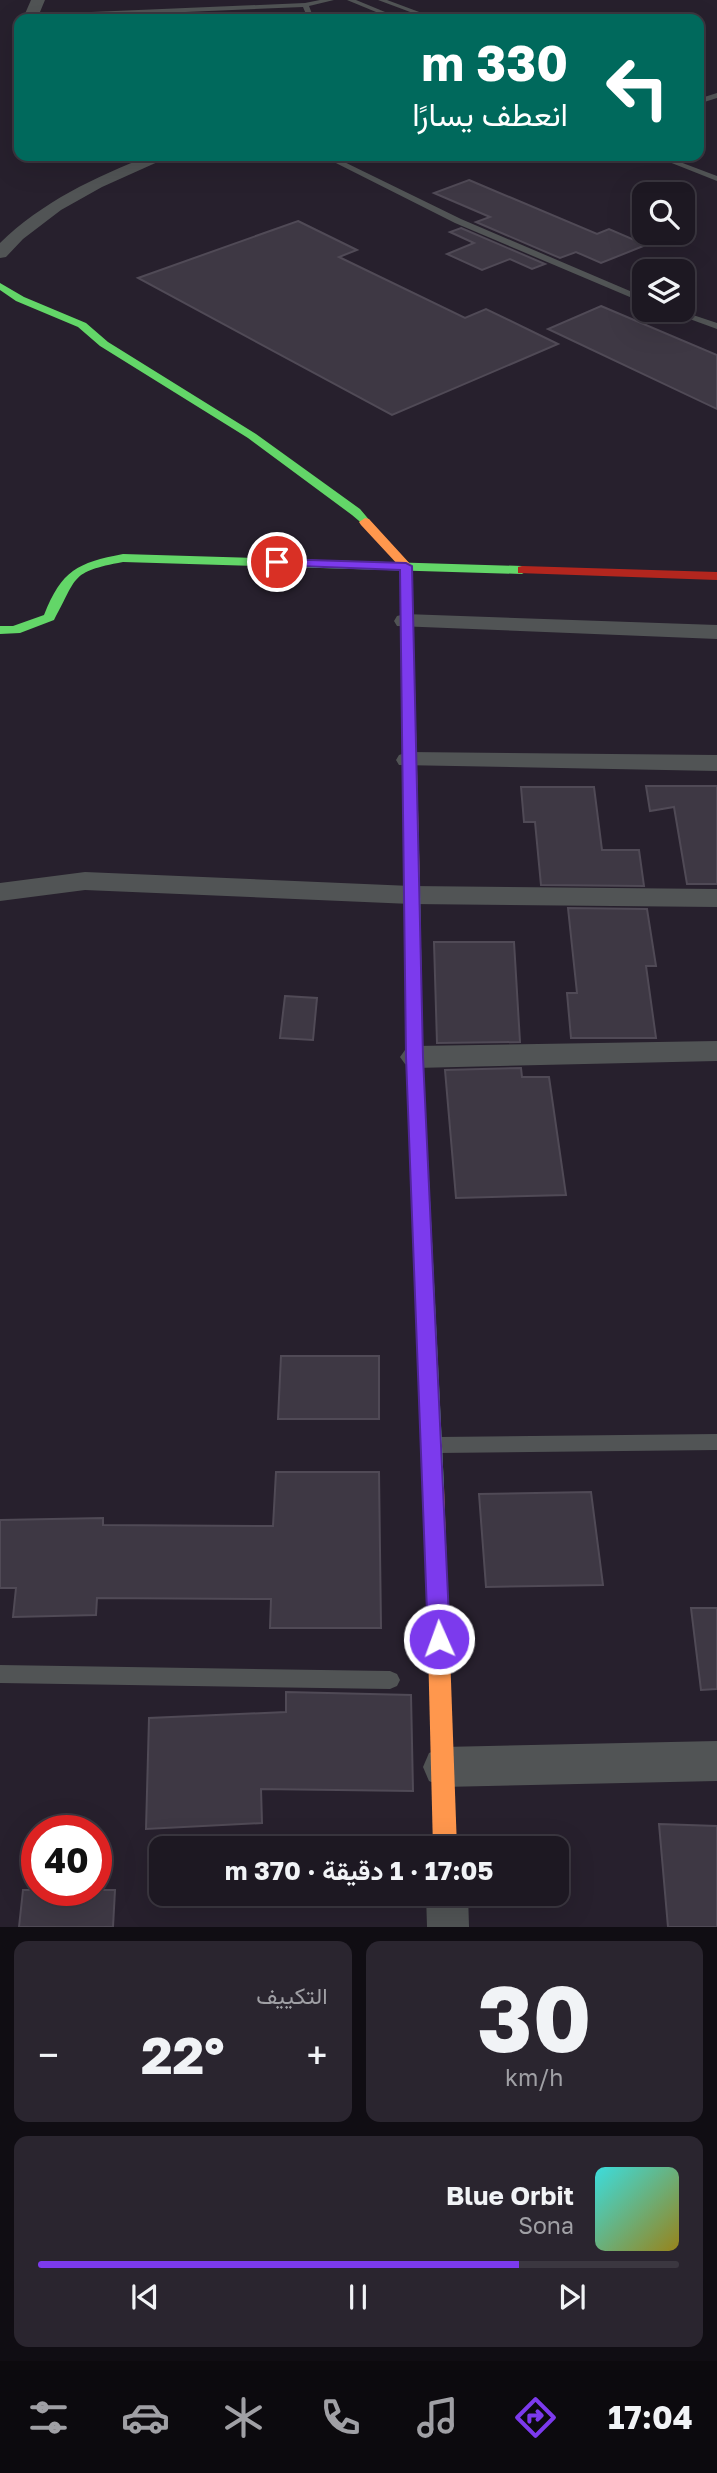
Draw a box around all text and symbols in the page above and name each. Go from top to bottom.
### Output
text: 330 m [421,33,568,92]
icon: left [592,42,683,133]
text: انعطف يسارًا [412,95,568,133]
map controls [632,182,695,322]
button: search [632,182,695,245]
button: layers [632,259,695,322]
pin [247,532,307,592]
icon: arrive [258,543,296,581]
position arrow [402,1602,476,1676]
speed limit sign: 40 [21,1815,112,1906]
text: 17:05 · 1 دقيقة · 370 m [225,1855,493,1886]
text: 30 [477,1963,592,2072]
text: التكييف [256,1981,328,2009]
text: 22° [141,2023,225,2085]
text: − [38,2032,59,2077]
text: + [307,2032,327,2077]
text: km/h [505,2063,564,2091]
text: Blue Orbit [446,2180,574,2211]
text: Sona [518,2211,574,2239]
icon: previous [126,2278,164,2316]
icon: pause [339,2278,377,2316]
icon: next [553,2278,591,2316]
icon: filters [24,2393,73,2442]
icon: car [121,2393,170,2442]
icon: climate [219,2393,268,2442]
icon: phone [316,2393,365,2442]
icon: music [413,2393,462,2442]
icon: directions [511,2393,560,2442]
text: 17:04 [608,2398,693,2436]

